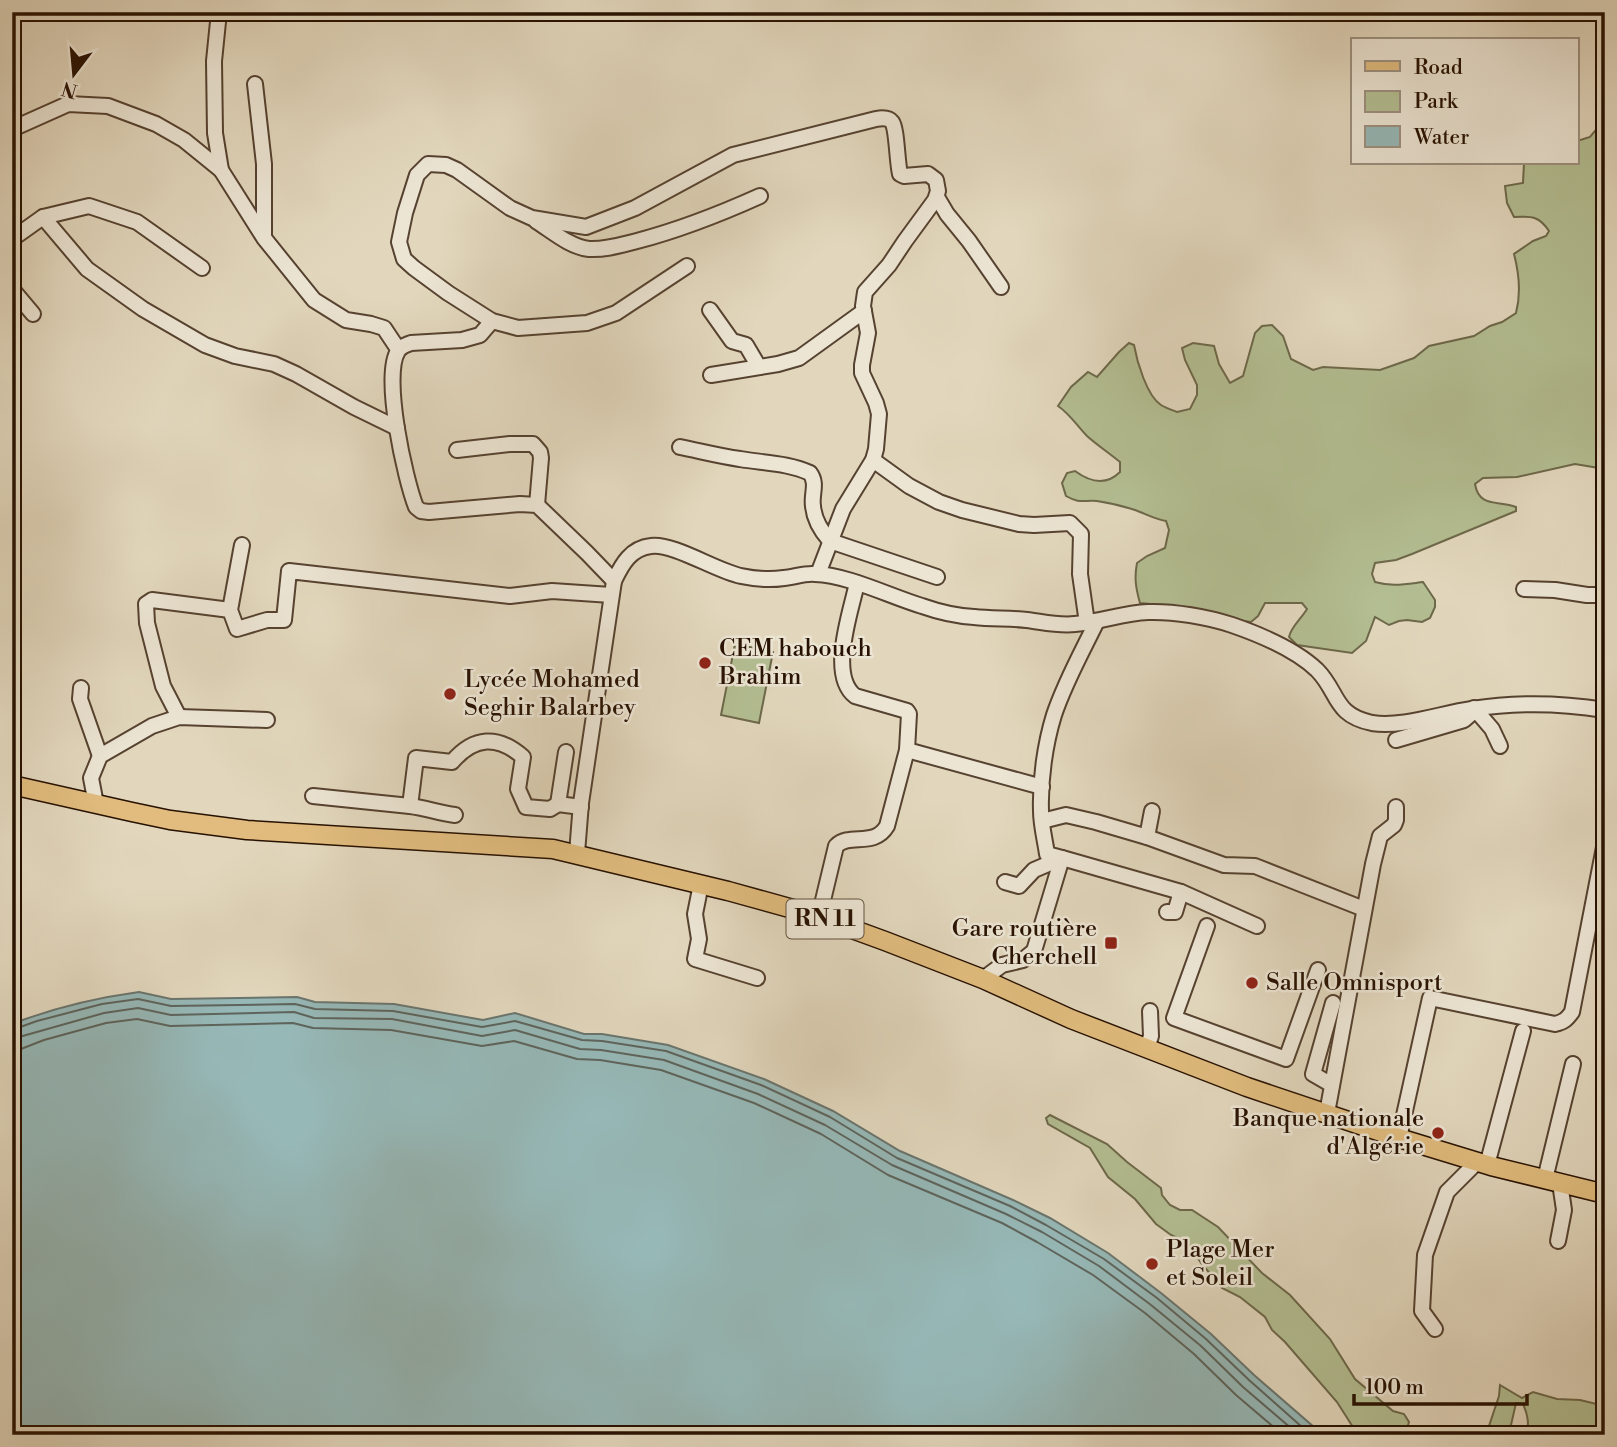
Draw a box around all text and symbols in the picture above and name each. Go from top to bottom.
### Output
north arrow [38,38,108,108]
legend [1351,38,1578,164]
text: Road [1414,55,1463,81]
text: N [59,76,80,103]
text: Park [1414,89,1459,115]
text: Water [1413,125,1469,151]
place label: CEM habouch Brahim [718,634,872,692]
marker: CEM habouch Brahim [697,655,713,671]
place label: Lycée Mohamed Seghir Balarbey [464,665,640,723]
marker: Lycée Mohamed Seghir Balarbey [442,686,458,702]
road number: RN 11 [786,900,864,938]
place label: Gare routière Cherchell [952,914,1097,972]
marker: Gare routière Cherchell [1103,935,1119,951]
place label: Salle Omnisport [1266,968,1443,998]
marker: Salle Omnisport [1244,975,1260,991]
place label: Banque nationale d'Algérie [1232,1104,1424,1162]
marker: Banque nationale d'Algérie [1430,1125,1446,1141]
place label: Plage Mer et Soleil [1166,1235,1275,1293]
marker: Plage Mer et Soleil [1144,1256,1160,1272]
scale bar [1354,1363,1528,1407]
text: 100 m [1365,1375,1424,1401]

